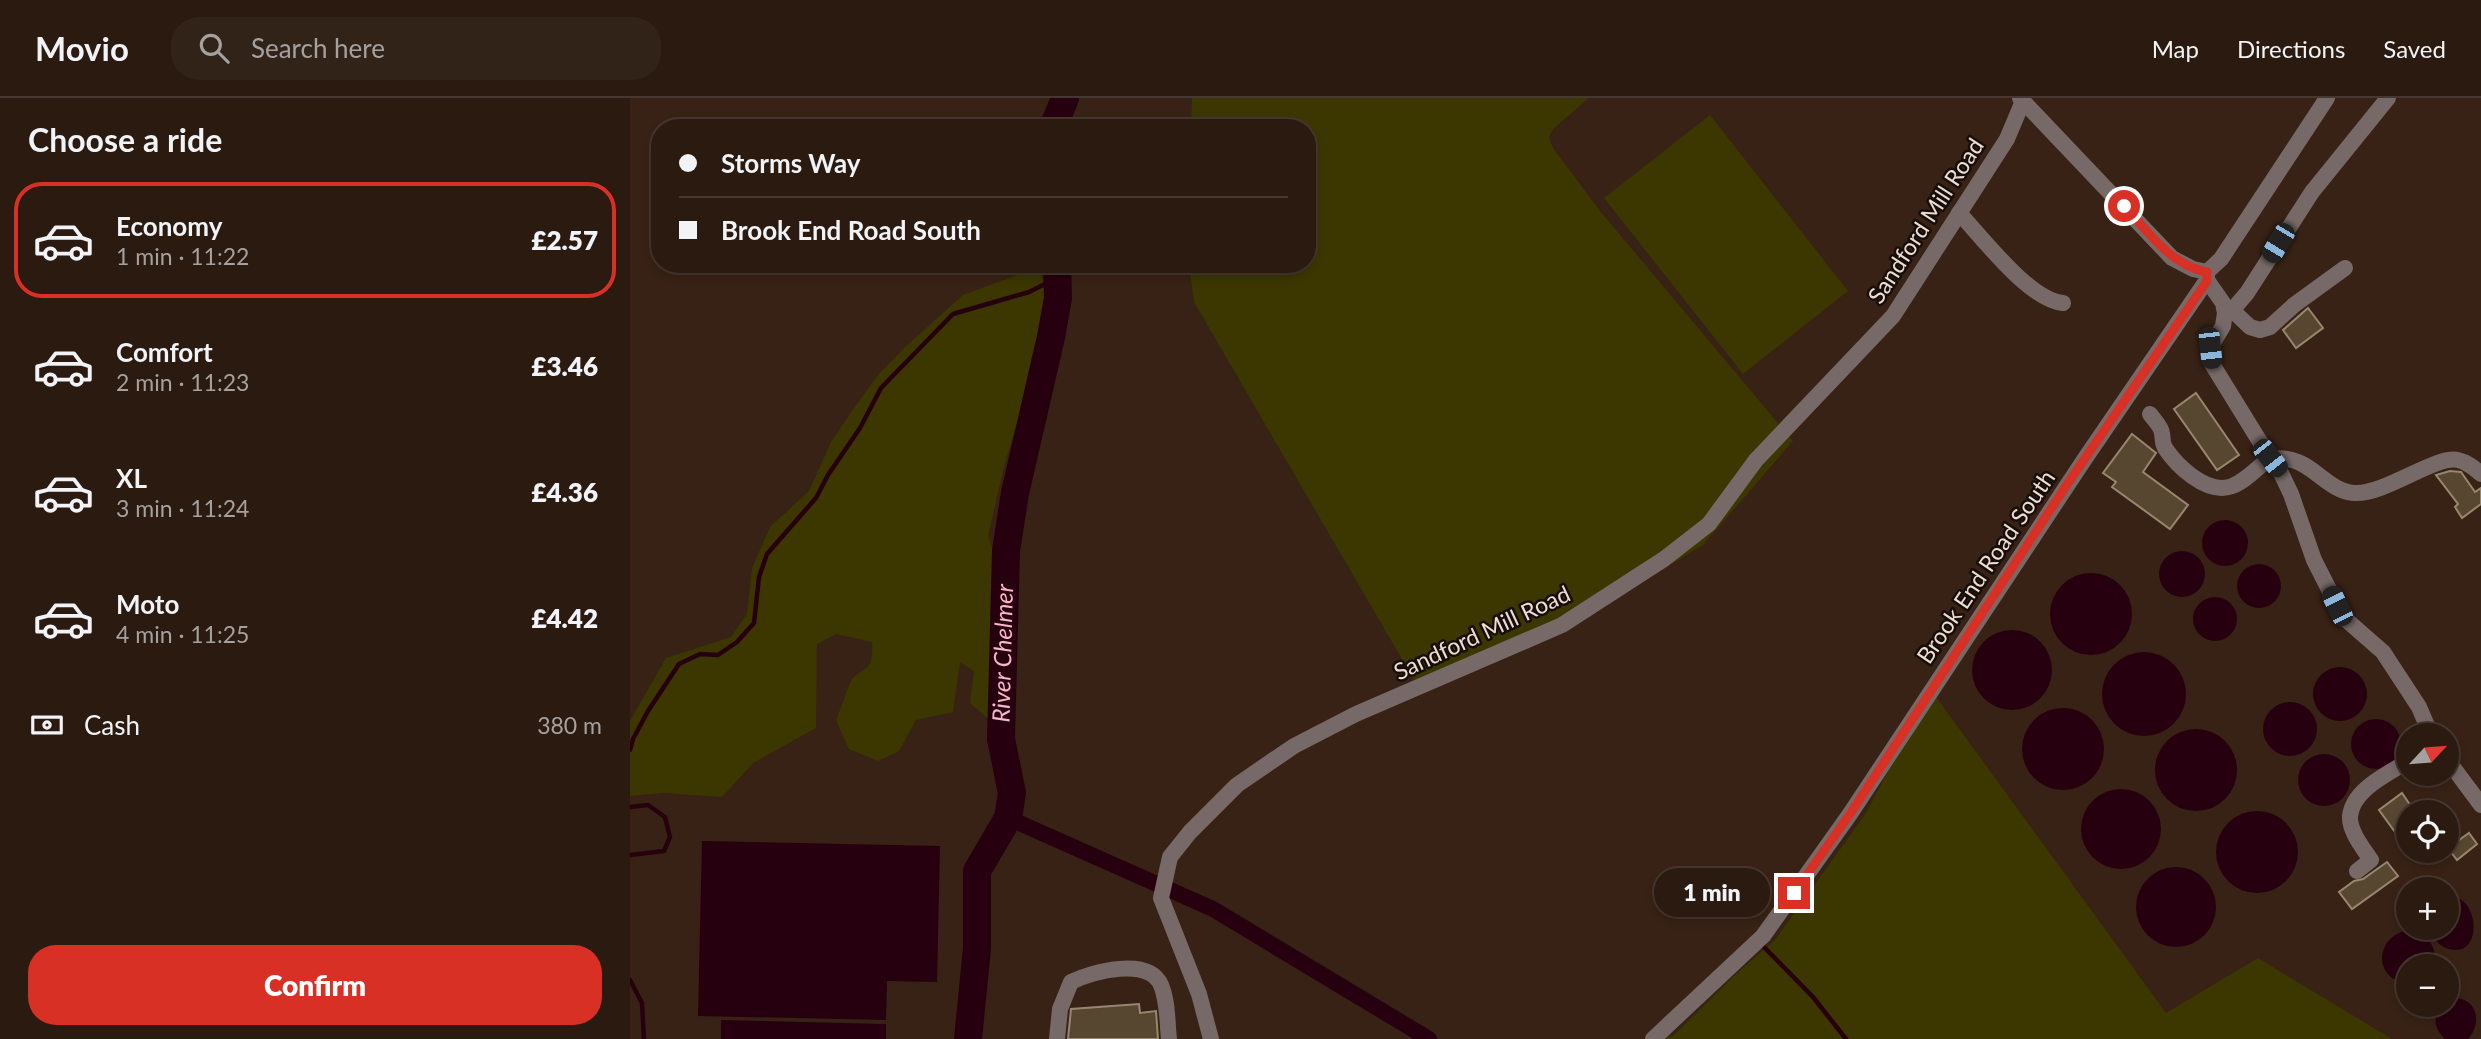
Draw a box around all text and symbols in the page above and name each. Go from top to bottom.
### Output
search box [171,17,661,80]
text: Movio [35,28,129,68]
icon: search [195,29,233,67]
text: Search here [251,32,385,64]
text: Map [2152,34,2199,63]
text: Directions [2237,34,2345,63]
text: Saved [2383,34,2446,63]
text: Choose a ride [28,120,222,159]
street label: Sandford Mill Road [1861,133,1989,308]
text: Storms Way [721,147,861,179]
route start [2108,190,2140,222]
icon: car [32,209,95,272]
text: Economy [116,210,222,242]
text: Brook End Road South [721,214,981,246]
car [2259,220,2298,266]
text: £2.57 [531,224,598,256]
text: 1 min · 11:22 [116,242,249,270]
car [2198,326,2223,370]
icon: car [32,335,95,398]
text: Comfort [116,336,213,368]
text: £3.46 [531,350,598,382]
text: 2 min · 11:23 [116,368,249,396]
car [2249,435,2292,481]
icon: car [32,461,95,524]
text: XL [116,462,147,494]
street label: Brook End Road South [1910,465,2060,668]
text: £4.36 [531,476,598,508]
text: 3 min · 11:24 [116,494,249,522]
street label: Sandford Mill Road [1389,579,1574,685]
water label: River Chelmer [985,583,1018,723]
car [2319,583,2356,629]
icon: car [32,587,95,650]
text: Moto [116,588,179,620]
text: £4.42 [531,602,598,634]
text: 4 min · 11:25 [116,620,249,648]
icon: cash [28,706,66,744]
text: Cash [84,709,140,741]
text: 380 m [537,711,602,739]
north arrow [2396,723,2459,786]
map controls [2396,723,2459,1017]
button: locate [2396,800,2459,863]
callout: 1 min [1654,868,1770,918]
route end [1778,877,1810,909]
button: + [2396,877,2459,940]
text: 1 min [1683,878,1741,906]
button: Confirm [28,945,602,1025]
button: − [2396,954,2459,1017]

